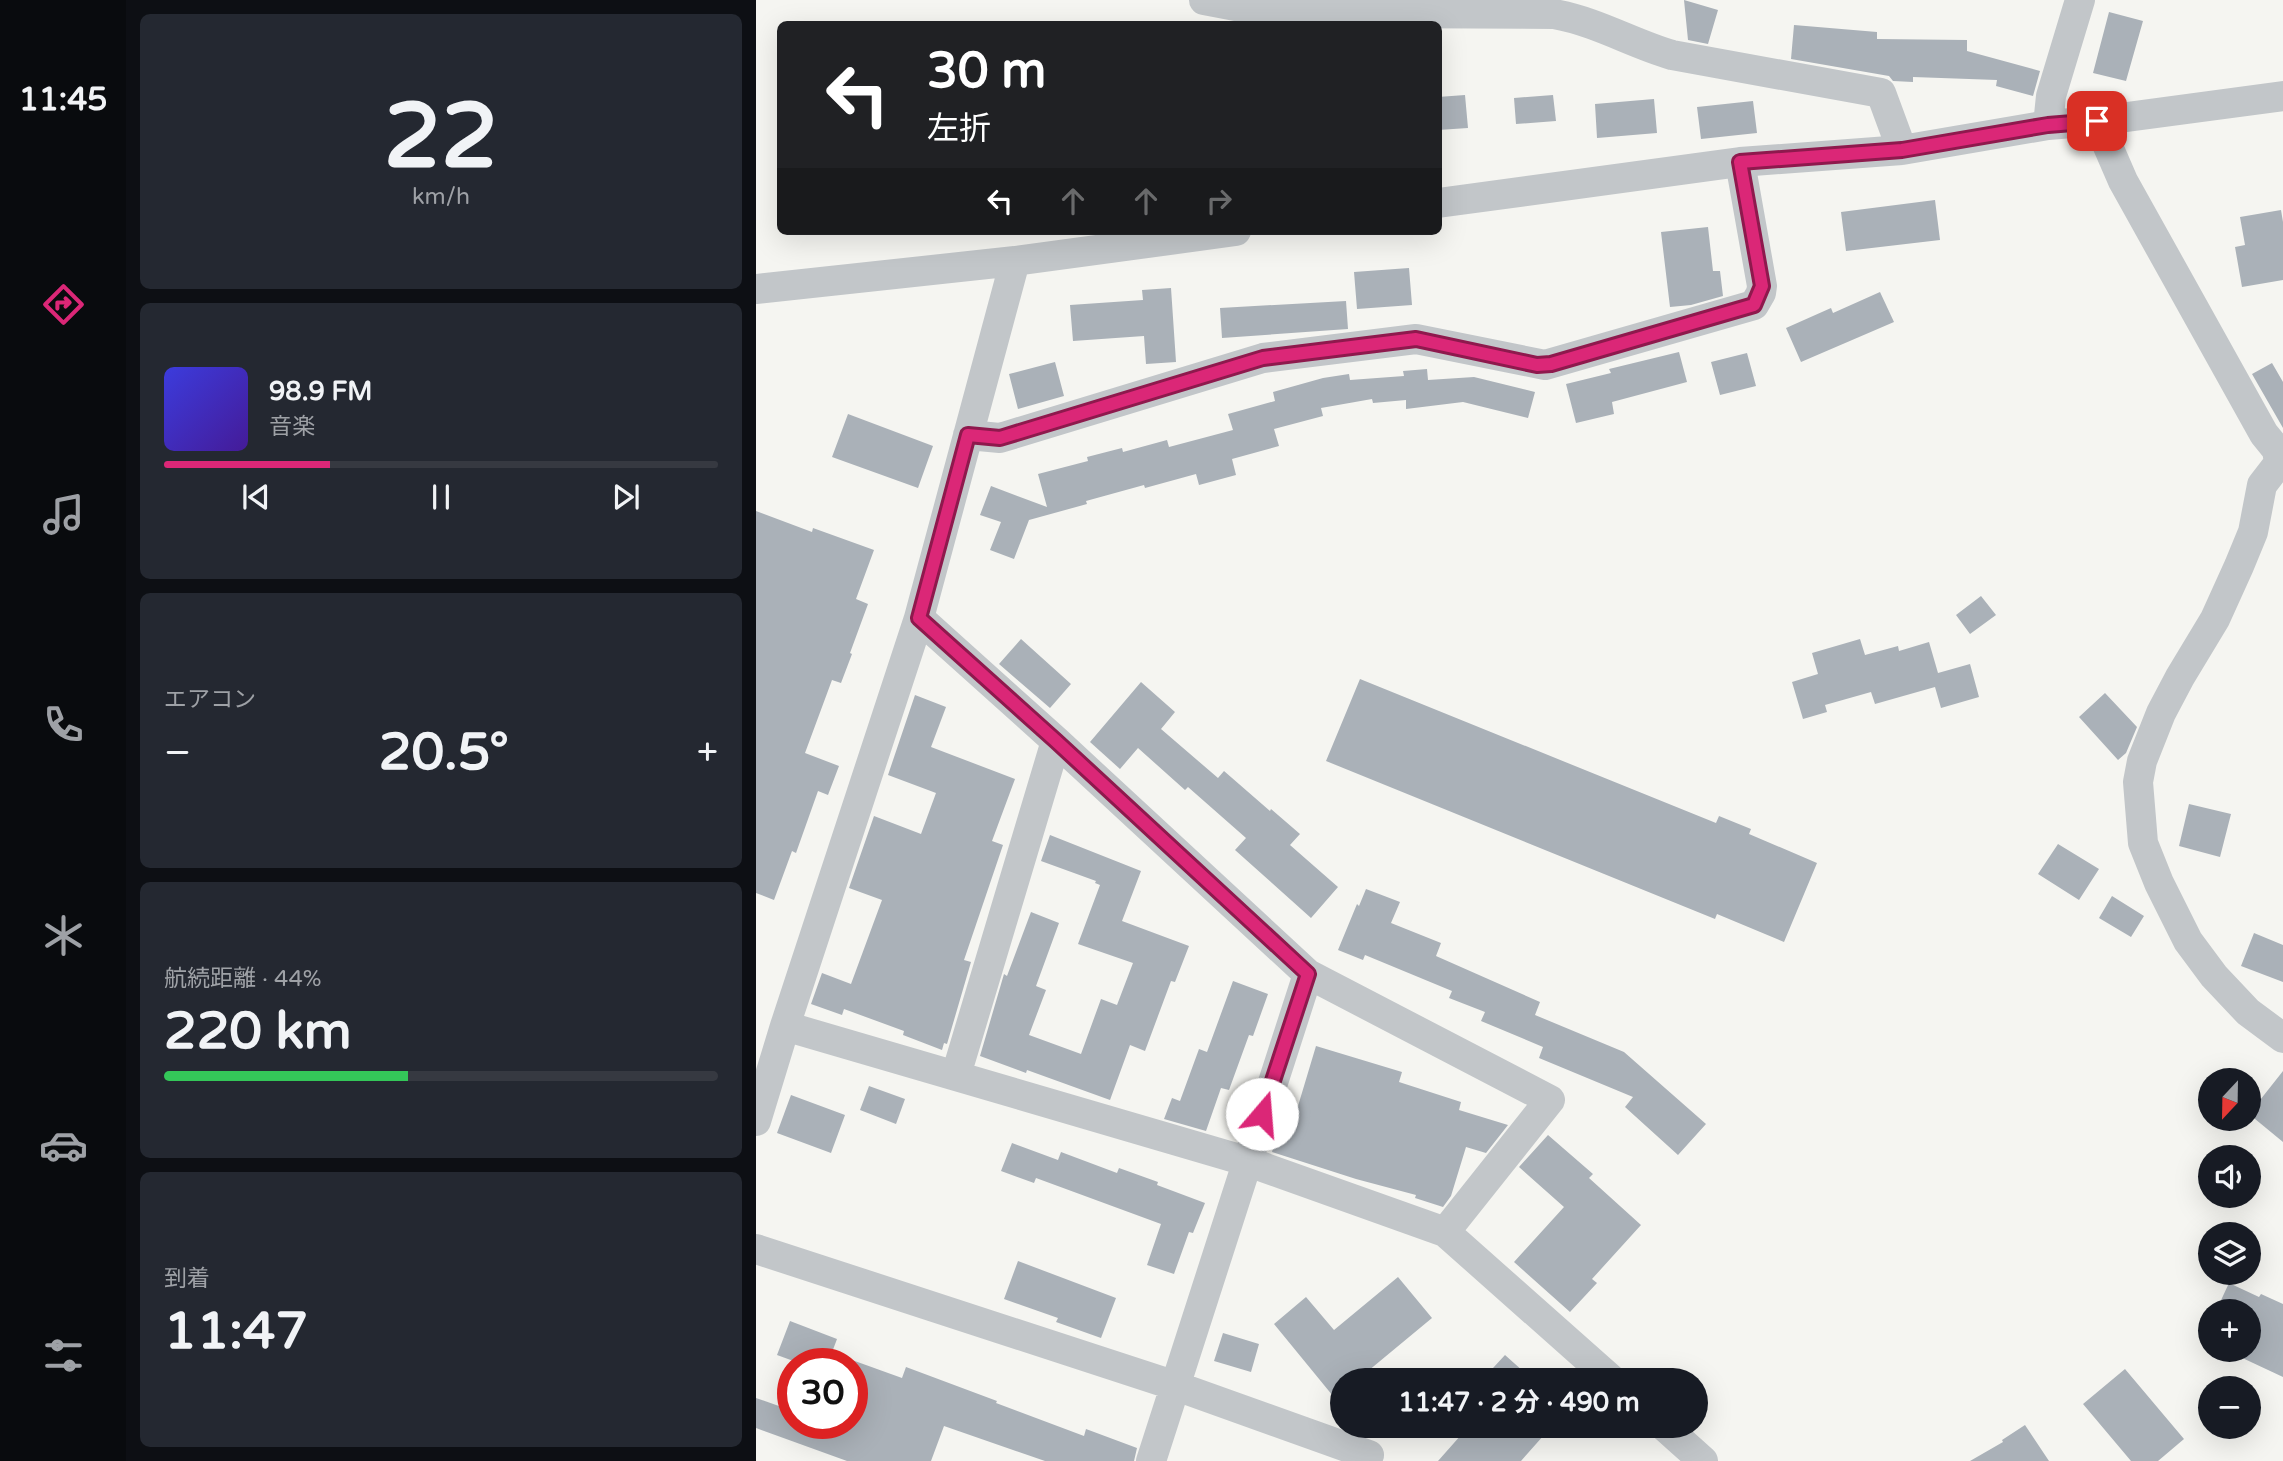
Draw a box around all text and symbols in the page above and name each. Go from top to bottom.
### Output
text: 30 m [927,42,1046,101]
icon: left [812,49,903,140]
text: 11:45 [19,81,107,119]
text: 22 [384,82,498,192]
pin [2067,91,2127,151]
icon: arrive [2078,102,2116,140]
text: 左折 [927,110,991,148]
icon: left [981,182,1019,220]
icon: ahead [1054,182,1092,220]
icon: ahead [1127,182,1165,220]
icon: right [1200,182,1238,220]
text: km/h [412,183,470,211]
icon: directions [39,280,88,329]
text: 98.9 FM [269,376,372,407]
text: 音楽 [269,413,315,441]
icon: previous [237,478,275,516]
icon: pause [422,478,460,516]
icon: next [607,478,645,516]
icon: music [39,490,88,539]
text: エアコン [164,686,256,714]
icon: phone [39,700,88,749]
text: 20.5° [379,721,509,784]
text: − [164,730,191,776]
text: + [697,730,718,776]
icon: climate [39,911,88,960]
text: 航続距離 · 44% [164,965,322,993]
text: 220 km [164,1000,352,1063]
north arrow [2198,1068,2261,1130]
map controls [2198,1068,2261,1439]
position arrow [1225,1077,1299,1151]
icon: car [39,1121,88,1170]
button: sound [2198,1145,2261,1208]
button: layers [2198,1222,2261,1285]
text: 到着 [164,1265,210,1293]
button: + [2198,1299,2261,1362]
text: 11:47 [164,1300,308,1363]
icon: filters [39,1331,88,1380]
speed limit sign: 30 [777,1348,868,1439]
button: − [2198,1376,2261,1439]
text: 11:47 · 2 分 · 490 m [1398,1387,1640,1418]

